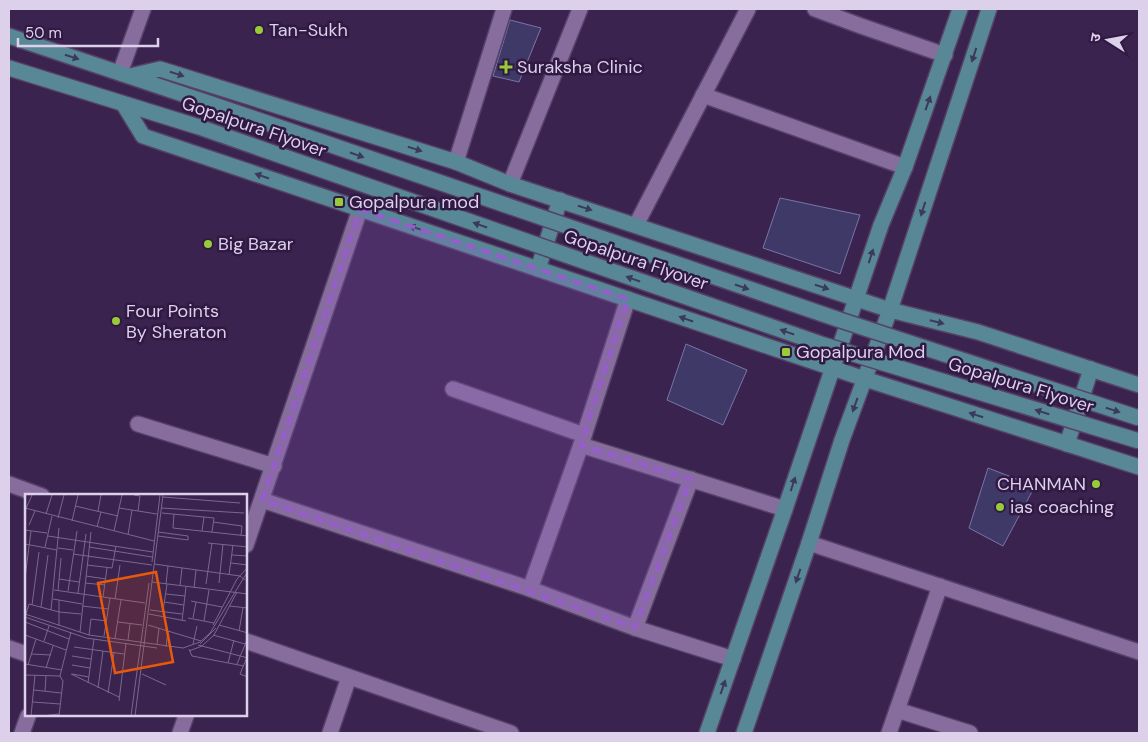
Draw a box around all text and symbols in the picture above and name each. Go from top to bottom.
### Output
scale bar [18,15,158,47]
north arrow [1083,15,1133,65]
place label: Tan-Sukh [269,18,348,42]
text: 50 m [25,23,62,43]
marker: Tan-Sukh [253,24,265,36]
text: उ [1086,31,1105,43]
one-way arrow [970,48,978,63]
one-way arrow [64,54,79,61]
place label: Suraksha Clinic [517,55,643,79]
marker: Suraksha Clinic [499,60,513,74]
one-way arrow [169,71,184,78]
street label: Gopalpura Flyover [179,91,330,163]
one-way arrow [925,96,932,111]
one-way arrow [408,145,423,153]
one-way arrow [350,151,365,159]
one-way arrow [254,171,269,179]
place label: Gopalpura mod [349,190,479,214]
marker: Gopalpura mod [333,196,345,208]
one-way arrow [919,202,926,217]
one-way arrow [578,205,593,213]
one-way arrow [472,221,487,229]
one-way arrow [408,223,423,231]
street label: Gopalpura Flyover [561,224,712,296]
place label: Big Bazar [218,232,294,256]
marker: Big Bazar [202,238,214,250]
one-way arrow [867,248,875,263]
one-way arrow [626,275,641,282]
one-way arrow [735,284,750,291]
one-way arrow [815,284,830,291]
place label: Four Points By Sheraton [126,299,227,344]
one-way arrow [678,314,693,322]
marker: Four Points By Sheraton [110,315,122,327]
one-way arrow [929,318,944,326]
one-way arrow [779,328,794,336]
place label: Gopalpura Mod [796,340,925,364]
marker: Gopalpura Mod [780,346,792,358]
street label: Gopalpura Flyover [945,351,1097,419]
one-way arrow [851,398,859,413]
one-way arrow [1105,406,1120,414]
one-way arrow [1035,407,1050,415]
one-way arrow [969,410,984,418]
place label: CHANMAN [997,472,1086,496]
one-way arrow [790,476,798,491]
marker: CHANMAN [1090,478,1102,490]
inset map [25,494,248,717]
place label: ias coaching [1010,495,1114,519]
marker: ias coaching [994,501,1006,513]
one-way arrow [794,569,802,584]
one-way arrow [720,680,727,695]

